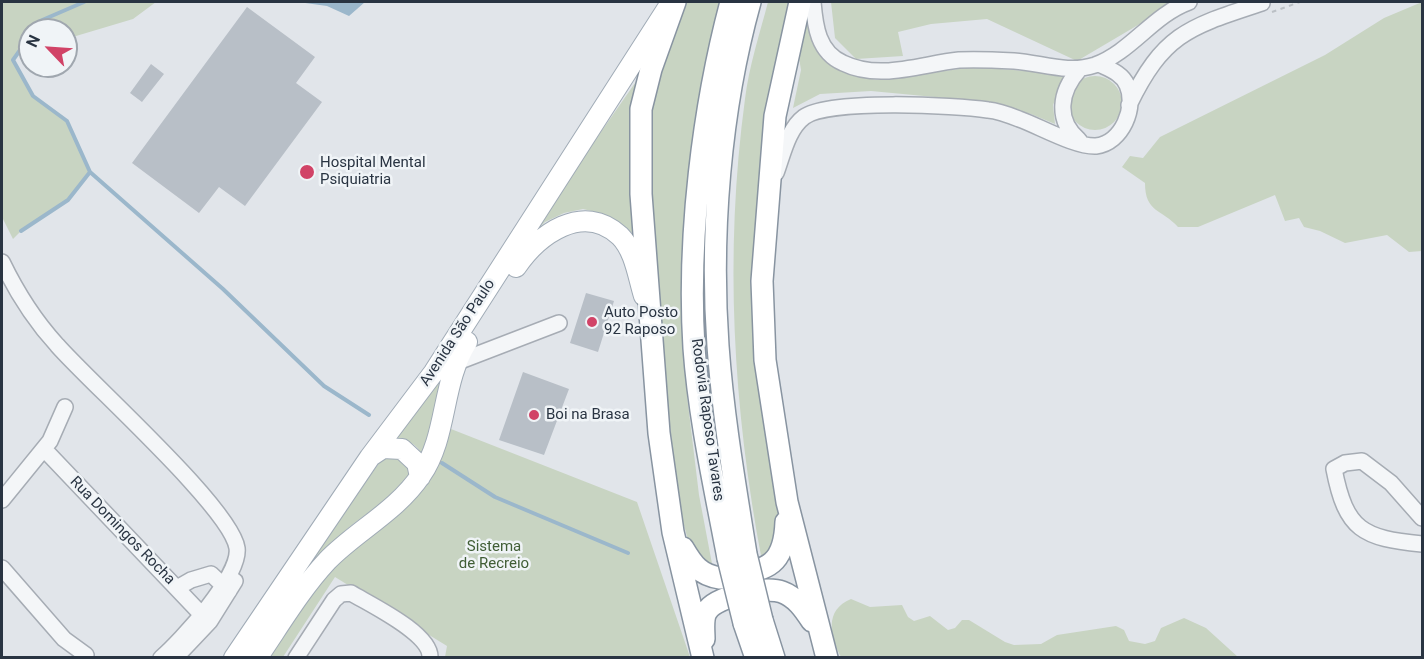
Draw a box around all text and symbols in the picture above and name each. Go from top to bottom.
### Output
north arrow [18,18,78,78]
text: N [22,32,44,50]
place label: Hospital Mental Psiquiatria [320,154,426,189]
marker: Hospital Mental Psiquiatria [298,163,316,181]
street label: Avenida São Paulo [417,276,499,390]
place label: Auto Posto 92 Raposo [604,304,678,339]
marker: Auto Posto 92 Raposo [585,315,599,329]
street label: Rodovia Raposo Tavares [687,338,727,502]
place label: Boi na Brasa [546,406,630,424]
marker: Boi na Brasa [527,408,541,422]
street label: Rua Domingos Rocha [66,473,178,589]
park label: Sistema de Recreio [459,538,529,573]

